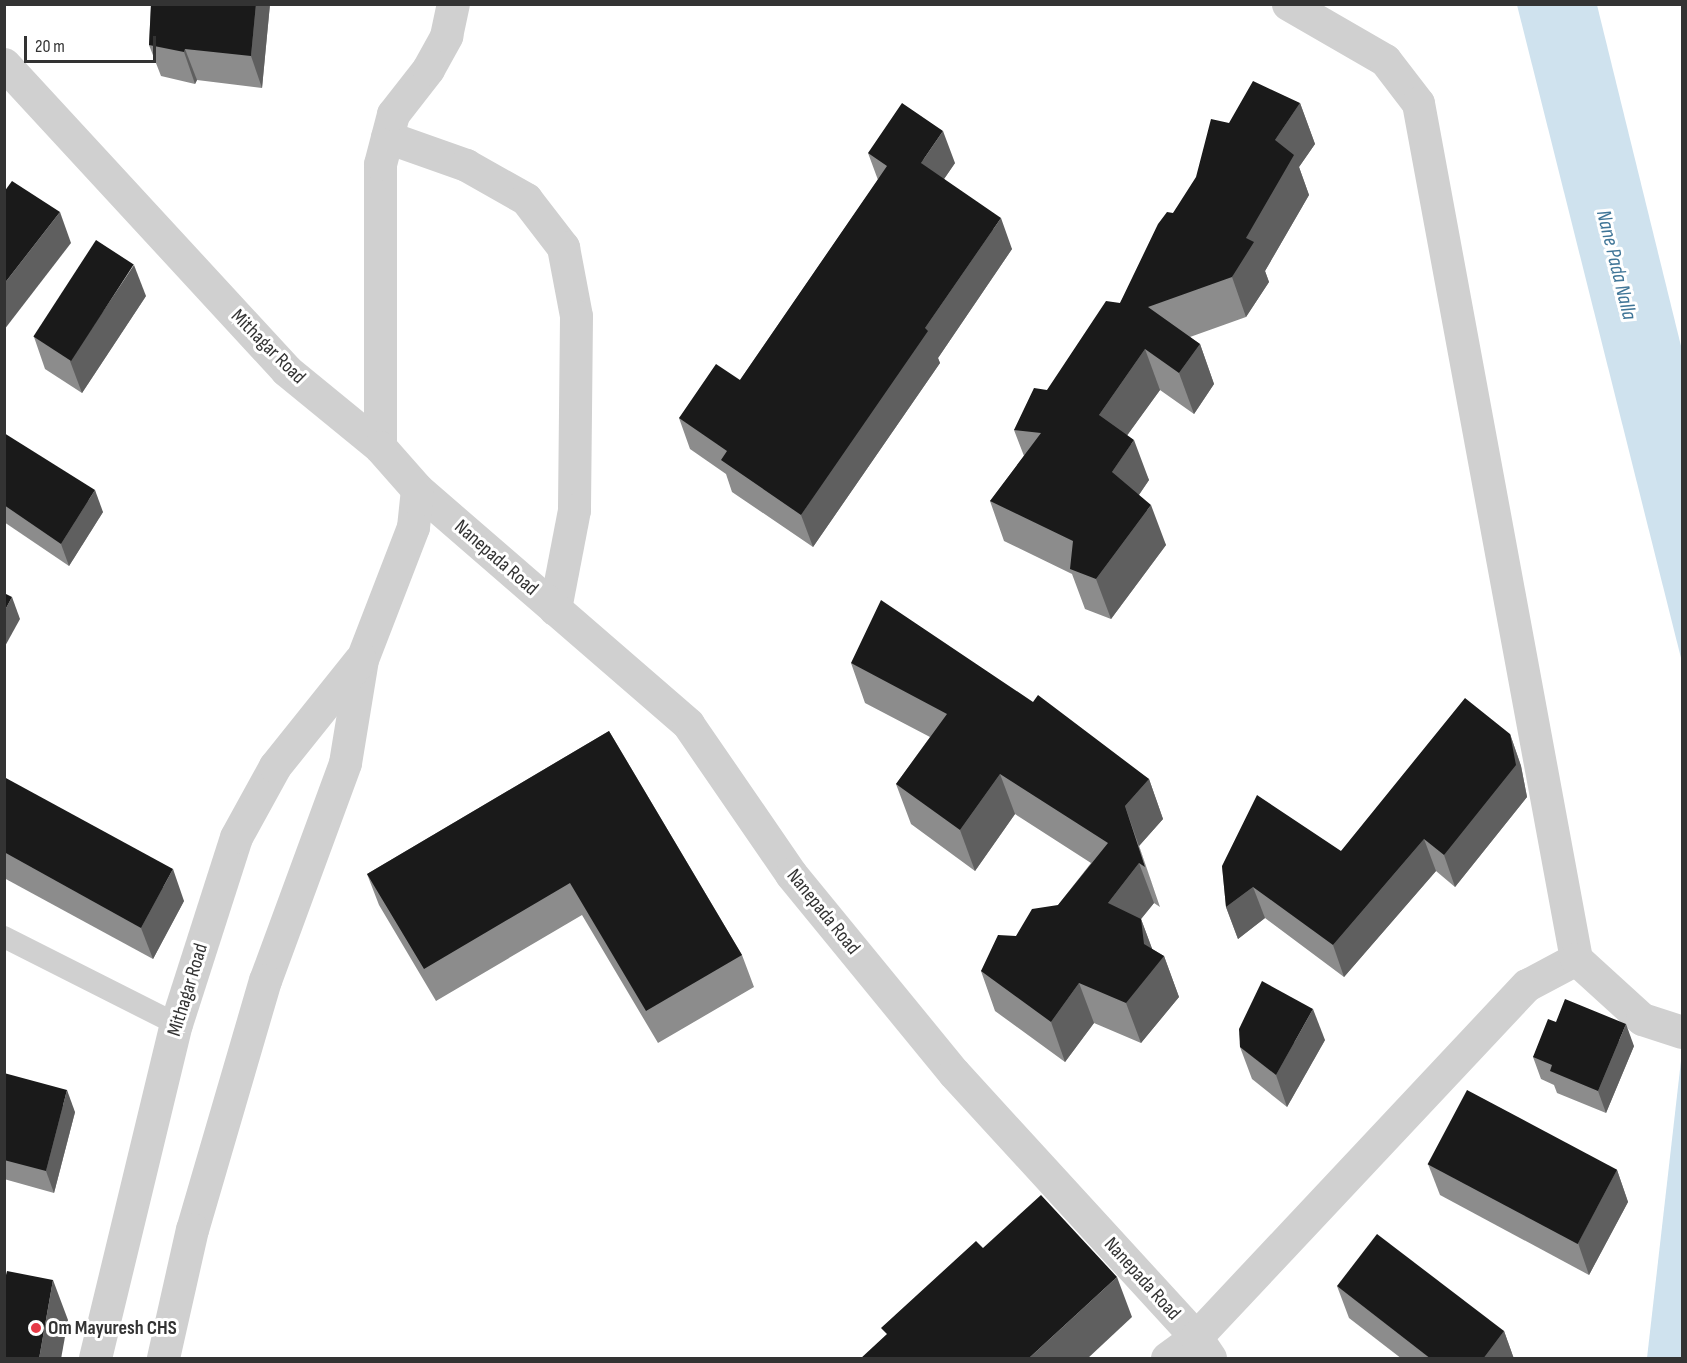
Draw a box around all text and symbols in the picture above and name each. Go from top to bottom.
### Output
scale bar [27,24,159,62]
text: 20 m [35,36,65,57]
water label: Nane Pada Nalla [1590,208,1642,322]
street label: Mithagar Road [226,305,310,389]
street label: Nanepada Road [449,515,543,601]
street label: Nanepada Road [781,864,865,960]
street label: Mithagar Road [163,941,213,1039]
street label: Nanepada Road [1099,1233,1185,1325]
place label: Om Mayuresh CHS [48,1316,177,1340]
marker: Om Mayuresh CHS [29,1321,43,1335]

